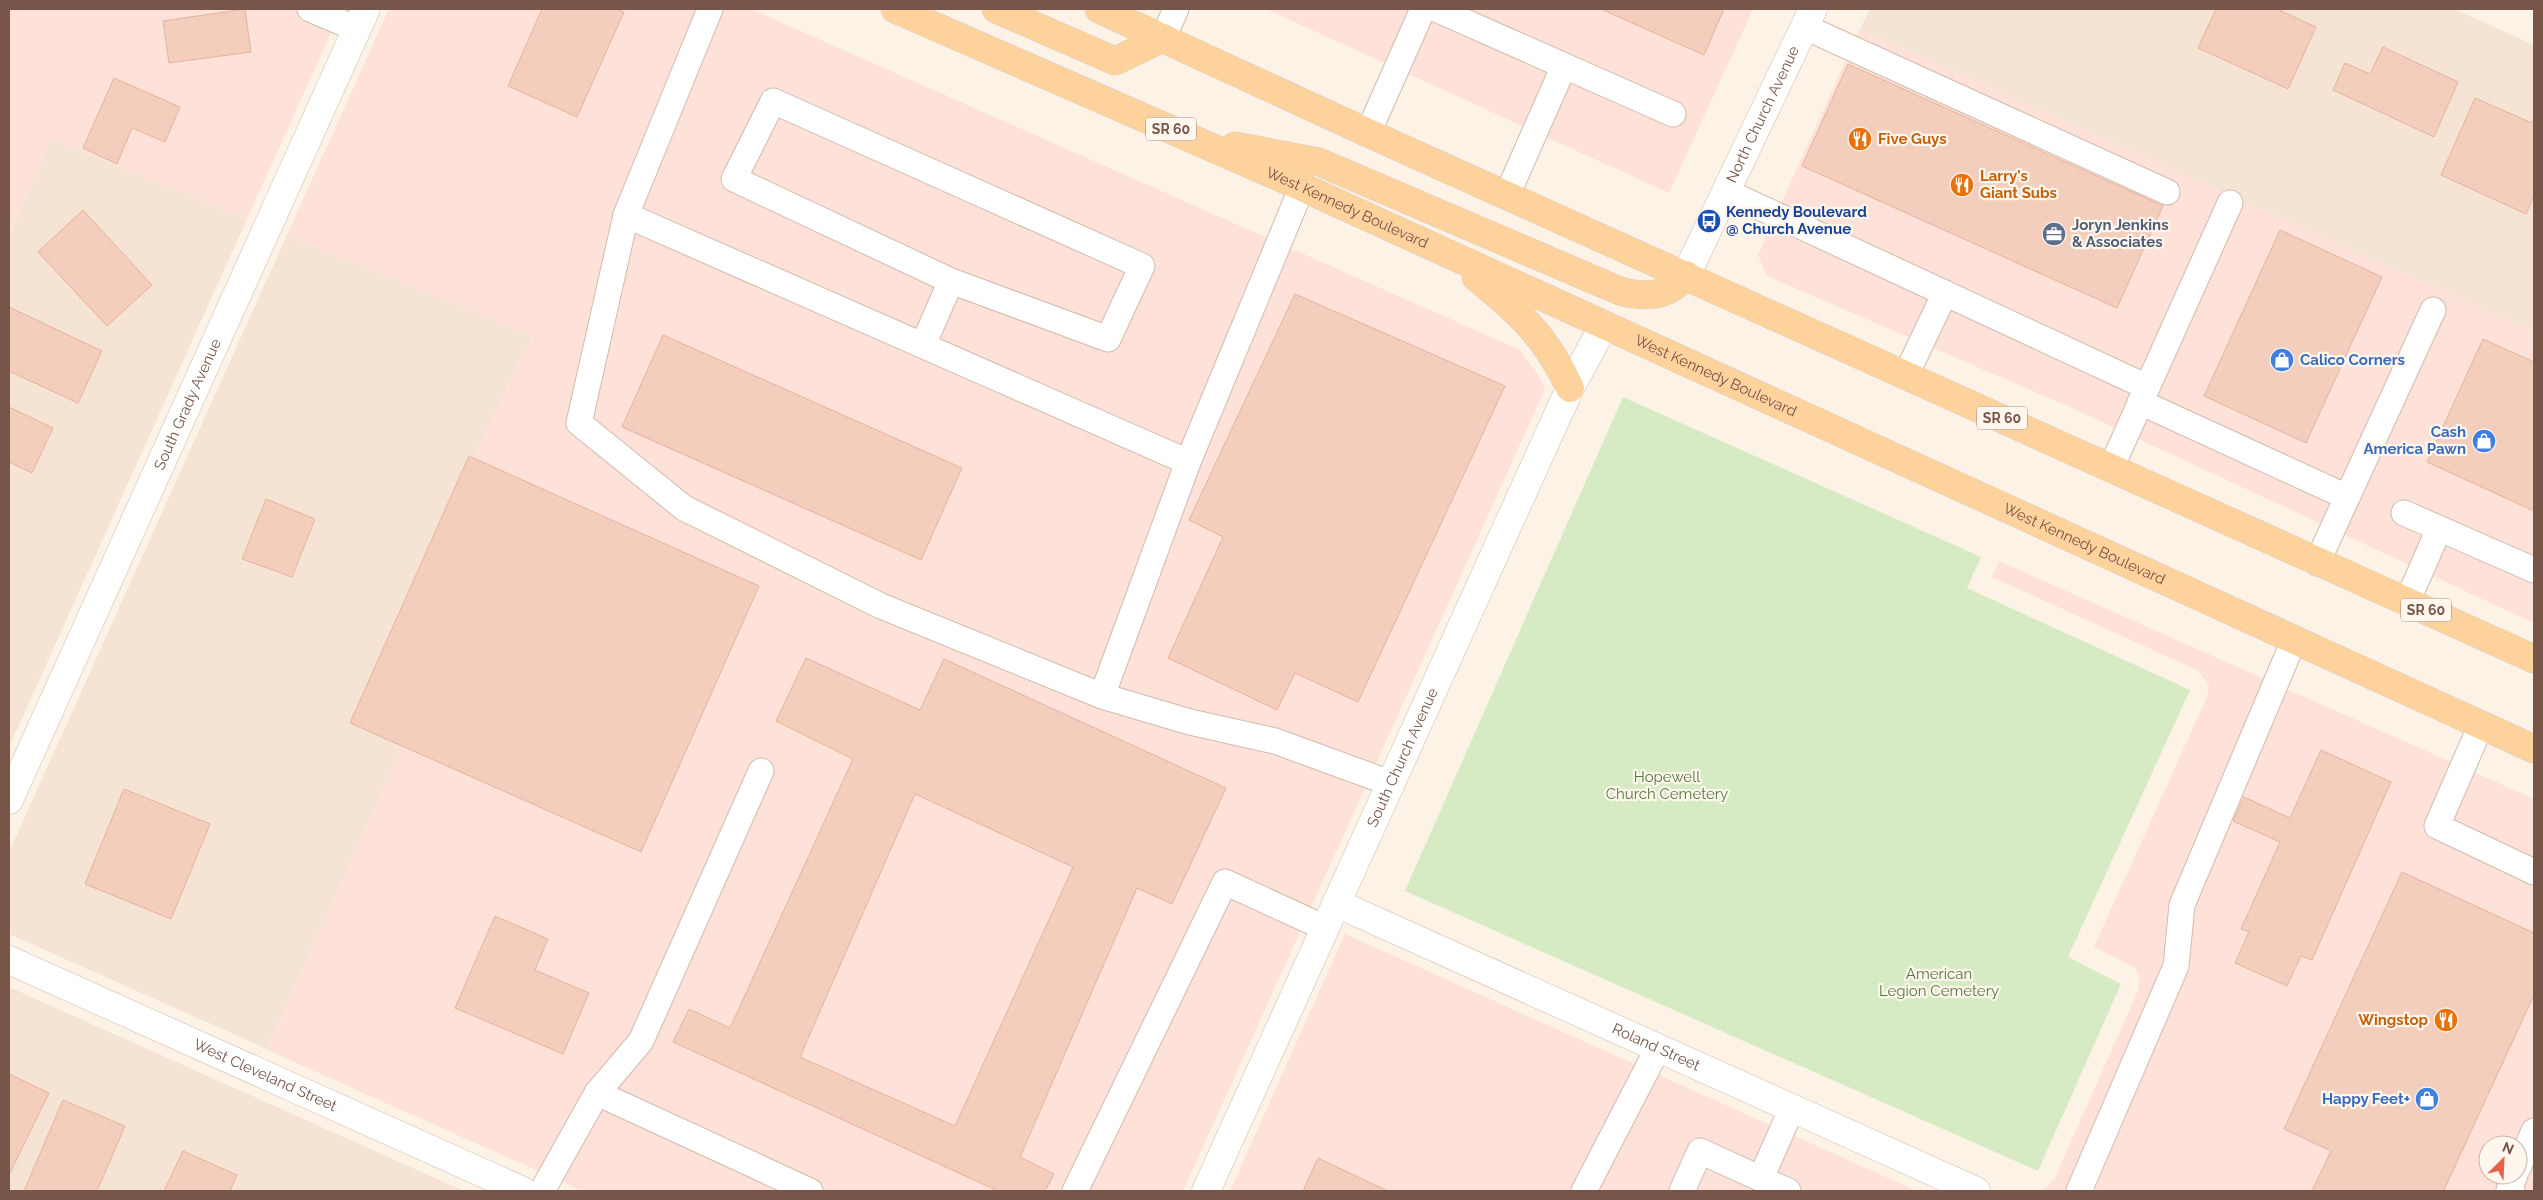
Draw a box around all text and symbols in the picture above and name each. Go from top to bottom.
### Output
street label: North Church Avenue [1722,43,1803,186]
road number: SR 60 [1146,118,1196,140]
restaurant icon: Five Guys [1847,126,1873,152]
place label: Five Guys [1878,130,1947,148]
street label: West Kennedy Boulevard [1263,163,1431,252]
place label: Larry's Giant Subs [1980,167,2057,202]
restaurant icon: Larry's Giant Subs [1949,172,1975,198]
place label: Kennedy Boulevard @ Church Avenue [1726,203,1867,238]
bus stop icon: Kennedy Boulevard @ Church Avenue [1696,208,1722,234]
place label: Joryn Jenkins & Associates [2072,216,2169,251]
office icon: Joryn Jenkins & Associates [2041,221,2067,247]
street label: West Kennedy Boulevard [1632,331,1799,420]
street label: South Grady Avenue [150,336,225,473]
shop icon: Calico Corners [2269,347,2295,373]
place label: Calico Corners [2300,351,2405,369]
road number: SR 60 [1977,406,2027,429]
place label: Cash America Pawn [2363,423,2466,458]
shop icon: Cash America Pawn [2471,428,2497,454]
street label: West Kennedy Boulevard [2001,499,2168,589]
road number: SR 60 [2401,598,2451,622]
street label: South Church Avenue [1363,685,1442,830]
park label: Hopewell Church Cemetery [1606,768,1728,803]
park label: American Legion Cemetery [1879,965,1999,1000]
restaurant icon: Wingstop [2433,1007,2459,1033]
place label: Wingstop [2358,1011,2428,1029]
street label: Roland Street [1609,1019,1703,1075]
street label: West Cleveland Street [191,1035,340,1115]
shop icon: Happy Feet+ [2414,1086,2440,1112]
place label: Happy Feet+ [2322,1090,2410,1108]
north arrow [2478,1135,2528,1185]
text: N [2500,1139,2516,1158]

